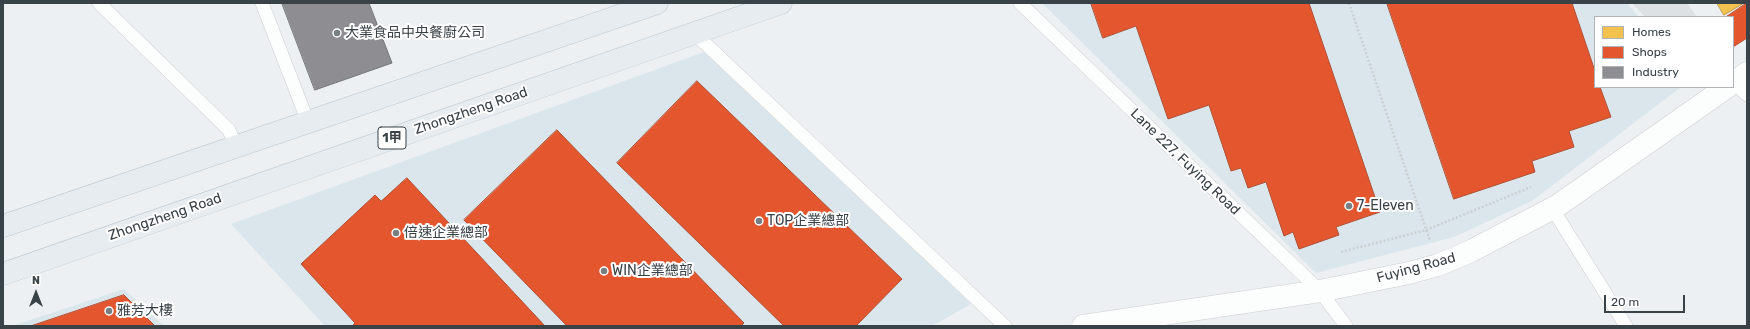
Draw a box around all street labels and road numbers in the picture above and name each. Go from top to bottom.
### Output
street label: Zhongzheng Road [412,84,530,138]
street label: Lane 227, Fuying Road [1127,105,1243,219]
road number: 1甲 [378,127,406,149]
street label: Zhongzheng Road [106,190,224,244]
street label: Fuying Road [1375,249,1457,287]

